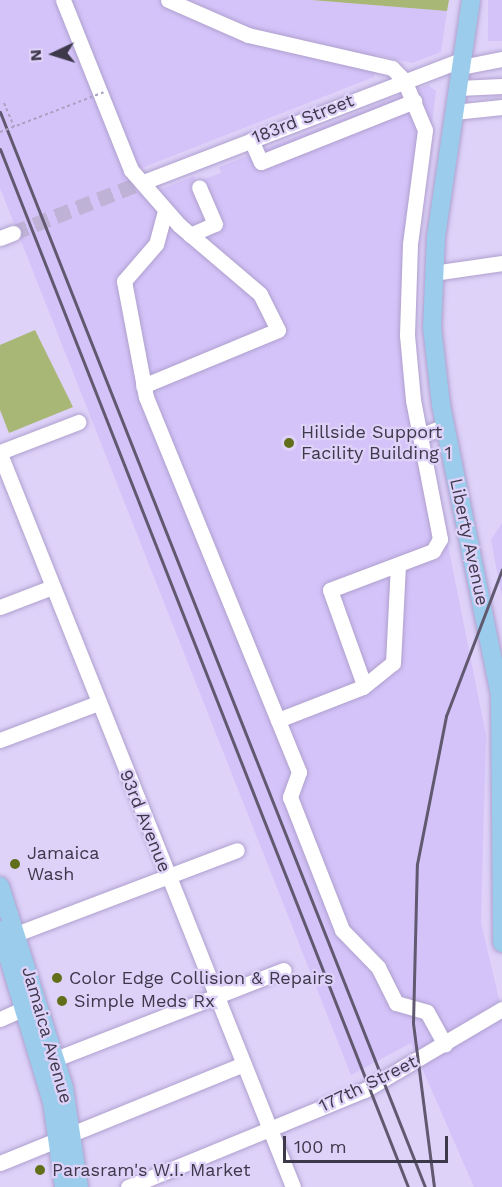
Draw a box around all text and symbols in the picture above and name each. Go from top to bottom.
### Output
north arrow [24,24,84,84]
text: N [26,49,45,62]
street label: 183rd Street [249,90,357,148]
place label: Hillside Support Facility Building 1 [301,422,452,464]
marker: Hillside Support Facility Building 1 [282,436,296,450]
street label: Liberty Avenue [445,476,493,608]
street label: 93rd Avenue [114,766,176,876]
place label: Jamaica Wash [27,843,99,886]
marker: Jamaica Wash [8,857,22,871]
street label: Jamaica Avenue [17,964,77,1106]
place label: Color Edge Collision & Repairs [69,967,334,989]
marker: Color Edge Collision & Repairs [50,971,64,985]
place label: Simple Meds Rx [74,990,215,1012]
marker: Simple Meds Rx [55,994,69,1008]
street label: 177th Street [316,1051,420,1117]
scale bar [286,1124,451,1162]
text: 100 m [294,1136,347,1157]
place label: Parasram's W.I. Market [52,1159,251,1181]
marker: Parasram's W.I. Market [33,1163,47,1177]

